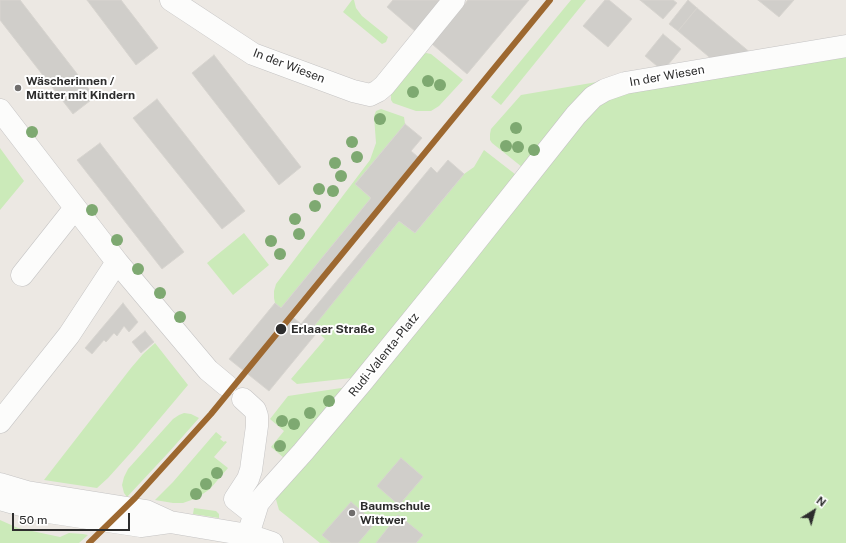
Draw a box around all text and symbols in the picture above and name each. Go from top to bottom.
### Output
street label: In der Wiesen [251,46,327,86]
street label: In der Wiesen [628,62,706,90]
place label: Wäscherinnen / Mütter mit Kindern [26,74,135,102]
marker: Wäscherinnen / Mütter mit Kindern [13,83,23,93]
street label: Rudi-Valenta-Platz [346,310,422,400]
marker: Erlaaer Straße [274,322,288,336]
place label: Erlaaer Straße [291,322,375,336]
north arrow [794,491,834,531]
text: N [814,494,828,509]
place label: Baumschule Wittwer [360,499,431,527]
scale bar [14,505,132,531]
marker: Baumschule Wittwer [347,508,357,518]
text: 50 m [19,513,47,527]

